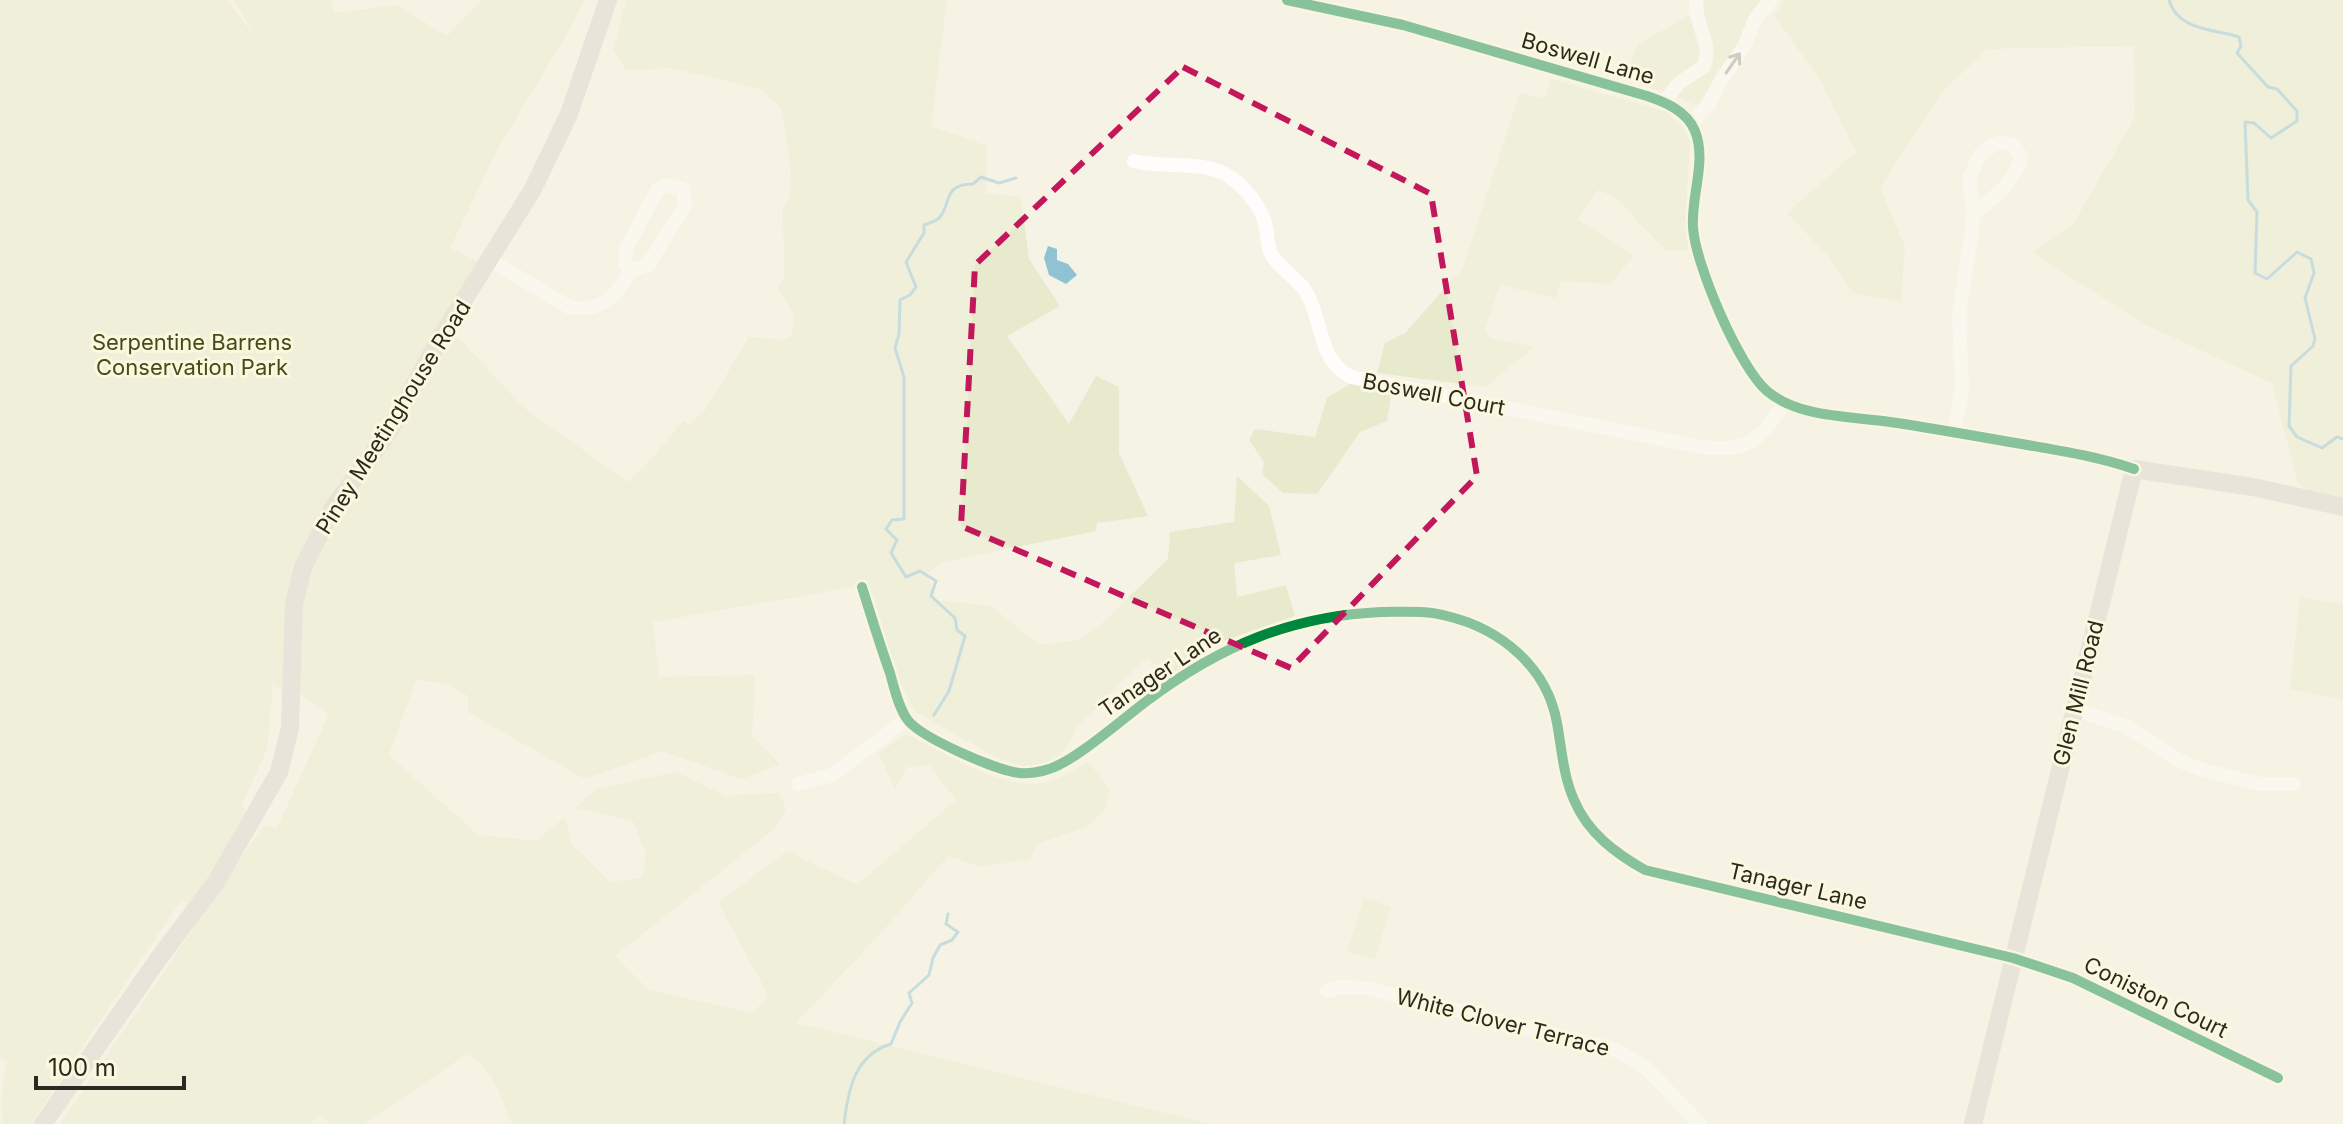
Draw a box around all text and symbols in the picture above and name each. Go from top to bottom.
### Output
street label: Boswell Lane [1519,27,1657,89]
one-way arrow [1724,53,1741,74]
street label: Piney Meetinghouse Road [310,295,476,539]
park label: Serpentine Barrens Conservation Park [92,329,292,380]
street label: Boswell Court [1361,367,1507,421]
street label: Glen Mill Road [2047,618,2109,768]
street label: Tanager Lane [1094,622,1226,722]
street label: Tanager Lane [1726,857,1870,915]
street label: Coniston Court [2080,951,2232,1043]
street label: White Clover Terrace [1393,983,1613,1061]
scale bar [36,1040,184,1090]
text: 100 m [48,1053,116,1082]

